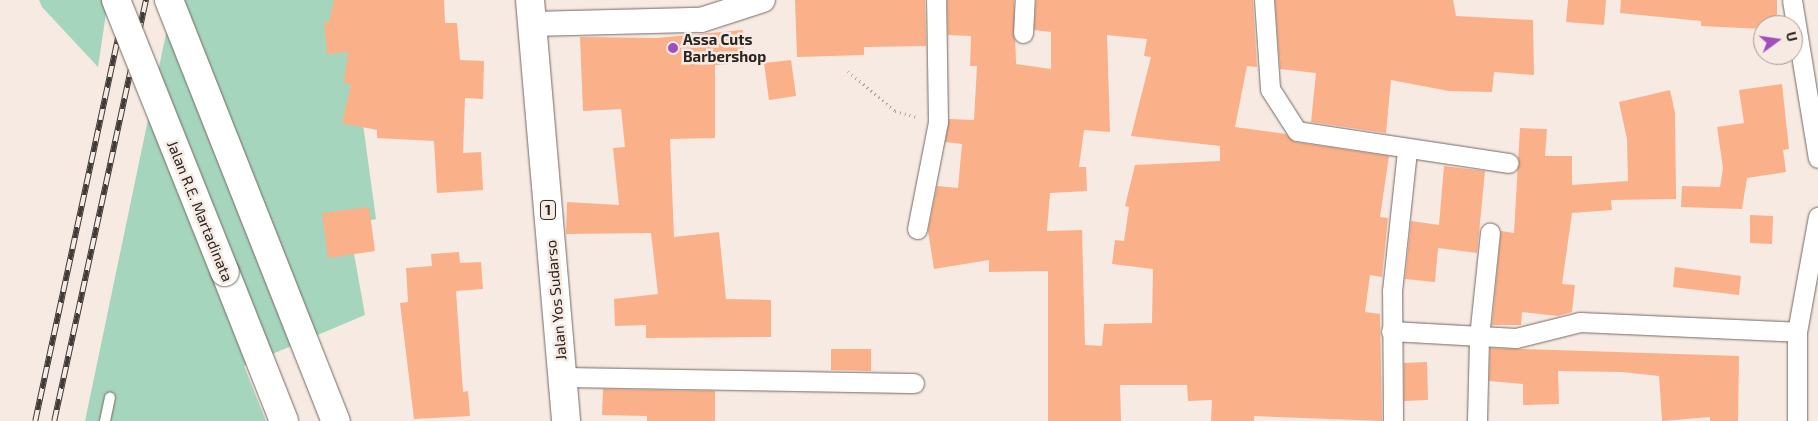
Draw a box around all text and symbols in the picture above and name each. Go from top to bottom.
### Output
north arrow [1753,15,1803,65]
place label: Assa Cuts Barbershop [683,30,766,65]
text: U [1783,30,1801,43]
marker: Assa Cuts Barbershop [667,42,679,54]
street label: Jalan R.E. Martadinata [163,138,237,284]
road number: 1 [539,198,557,222]
street label: Jalan Yos Sudarso [542,239,570,361]

